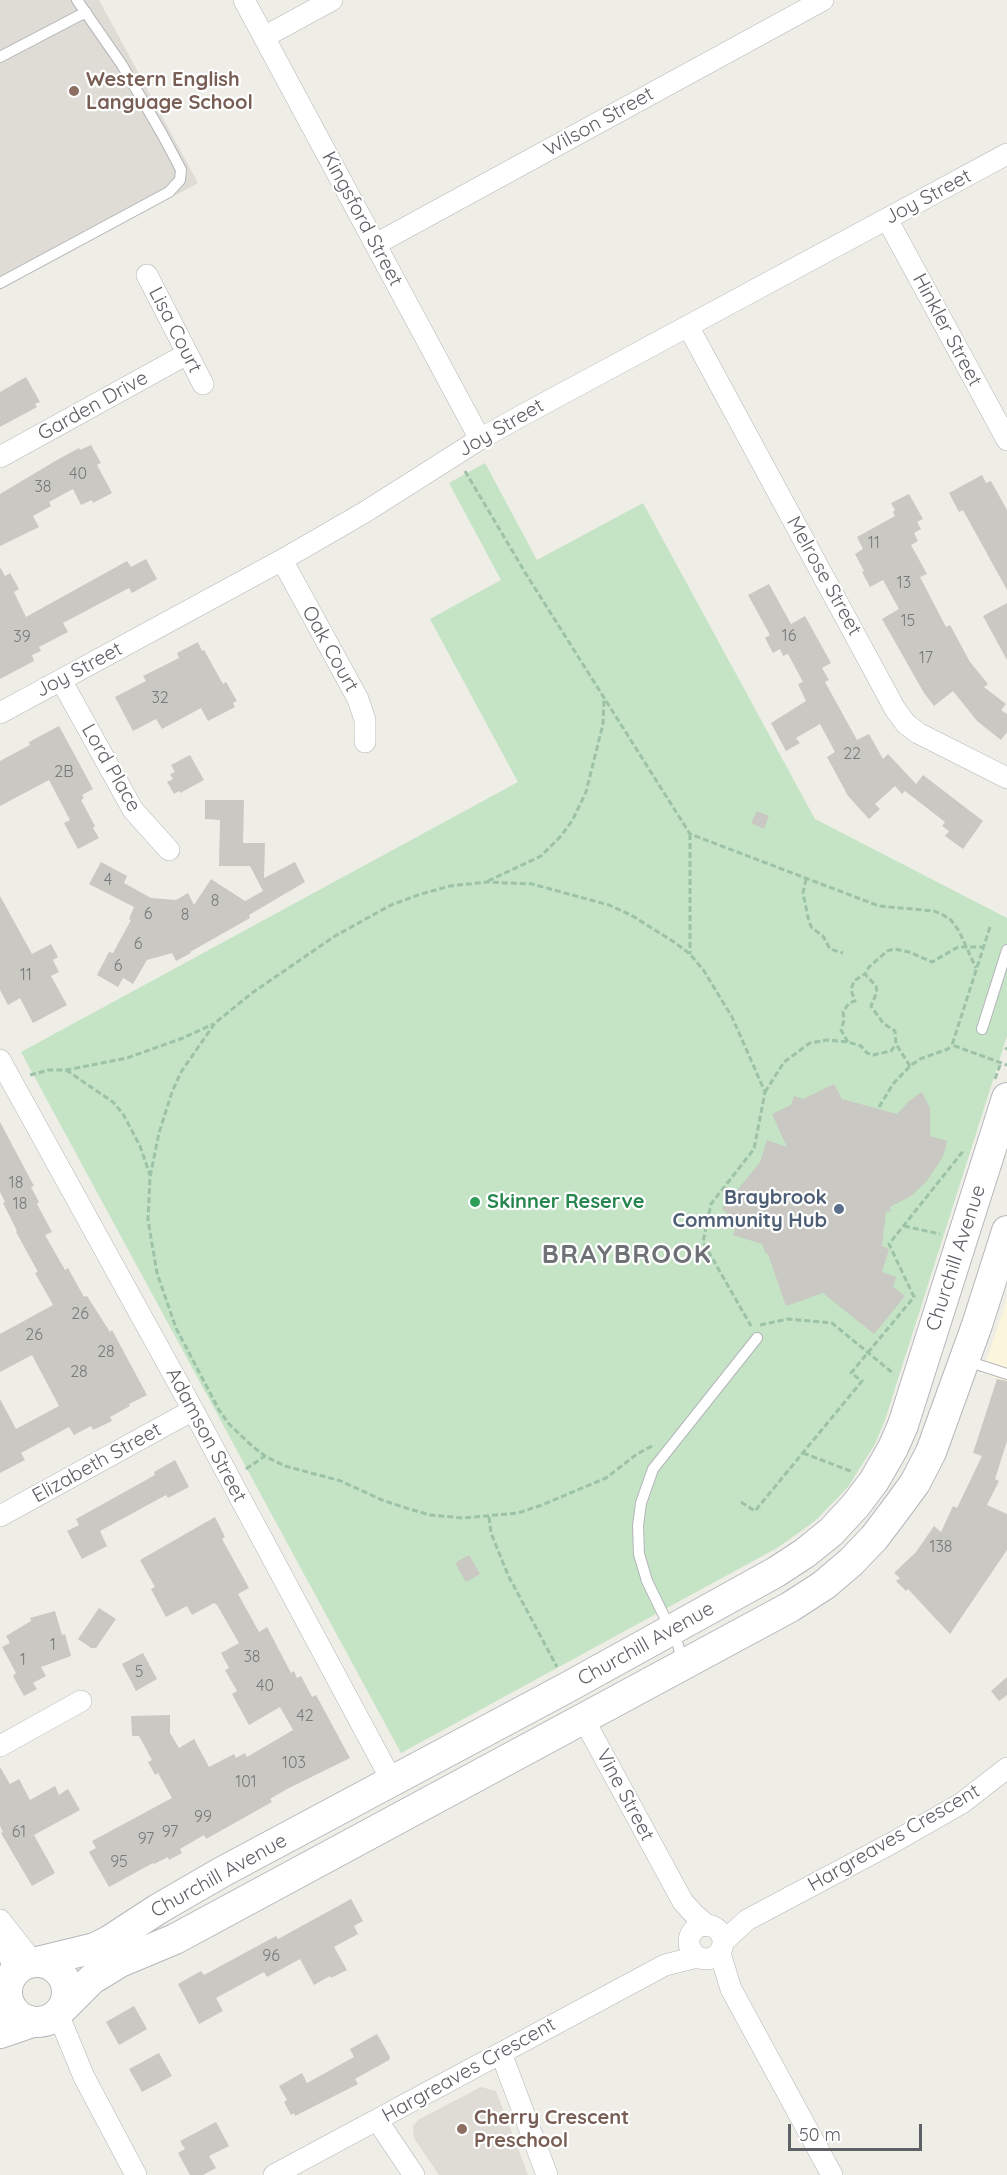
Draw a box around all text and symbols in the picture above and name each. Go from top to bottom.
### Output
place label: Western English Language School [86,68,253,115]
street label: Wilson Street [540,82,658,162]
marker: Western English Language School [67,84,81,98]
street label: Kingsford Street [316,148,408,290]
street label: Joy Street [880,164,976,230]
street label: Hinkler Street [907,269,987,391]
street label: Lisa Court [143,283,207,377]
street label: Garden Drive [34,366,152,446]
street label: Joy Street [454,394,548,462]
house number: 40 [69,464,87,484]
house number: 38 [34,477,52,497]
street label: Melrose Street [781,512,867,640]
house number: 11 [868,533,880,553]
house number: 13 [897,573,911,593]
street label: Oak Court [297,602,363,696]
house number: 15 [901,611,915,631]
house number: 16 [782,626,796,646]
house number: 39 [13,627,31,647]
street label: Joy Street [31,637,127,703]
house number: 17 [919,648,933,668]
house number: 32 [151,688,169,708]
street label: Lord Place [76,720,146,816]
house number: 22 [843,744,861,764]
house number: 2B [54,762,74,782]
house number: 4 [104,870,112,890]
house number: 8 [211,891,219,911]
house number: 6 [144,904,152,924]
house number: 8 [181,905,189,925]
house number: 6 [134,934,142,954]
house number: 6 [114,956,122,976]
house number: 11 [20,965,32,985]
house number: 18 [9,1173,23,1193]
street label: Churchill Avenue [921,1182,991,1334]
place label: Braybrook Community Hub [673,1186,827,1233]
place label: Skinner Reserve [487,1190,644,1214]
house number: 18 [13,1194,27,1214]
marker: Skinner Reserve [468,1195,482,1209]
marker: Braybrook Community Hub [832,1202,846,1216]
district label: BRAYBROOK [542,1239,712,1271]
house number: 26 [71,1304,89,1324]
house number: 26 [25,1325,43,1345]
house number: 28 [97,1342,115,1362]
house number: 28 [70,1362,88,1382]
street label: Adamson Street [161,1364,251,1506]
street label: Elizabeth Street [28,1418,166,1508]
house number: 138 [930,1537,952,1557]
street label: Churchill Avenue [574,1597,718,1691]
house number: 1 [50,1635,56,1655]
house number: 38 [243,1647,261,1667]
house number: 1 [20,1650,26,1670]
house number: 5 [135,1662,143,1682]
house number: 40 [256,1676,274,1696]
house number: 42 [296,1706,314,1726]
street label: Vine Street [591,1745,659,1845]
house number: 103 [282,1753,306,1773]
house number: 101 [235,1772,257,1792]
street label: Hargreaves Crescent [804,1779,984,1897]
house number: 99 [194,1807,212,1827]
house number: 61 [12,1822,26,1842]
house number: 97 [162,1822,178,1842]
house number: 97 [138,1829,154,1849]
street label: Churchill Avenue [147,1829,291,1923]
house number: 95 [110,1852,128,1872]
house number: 96 [262,1946,280,1966]
street label: Hargreaves Crescent [378,2012,560,2128]
place label: Cherry Crescent Preschool [474,2106,629,2153]
scale bar [791,2112,924,2150]
marker: Cherry Crescent Preschool [455,2122,469,2136]
text: 50 m [799,2123,841,2146]

